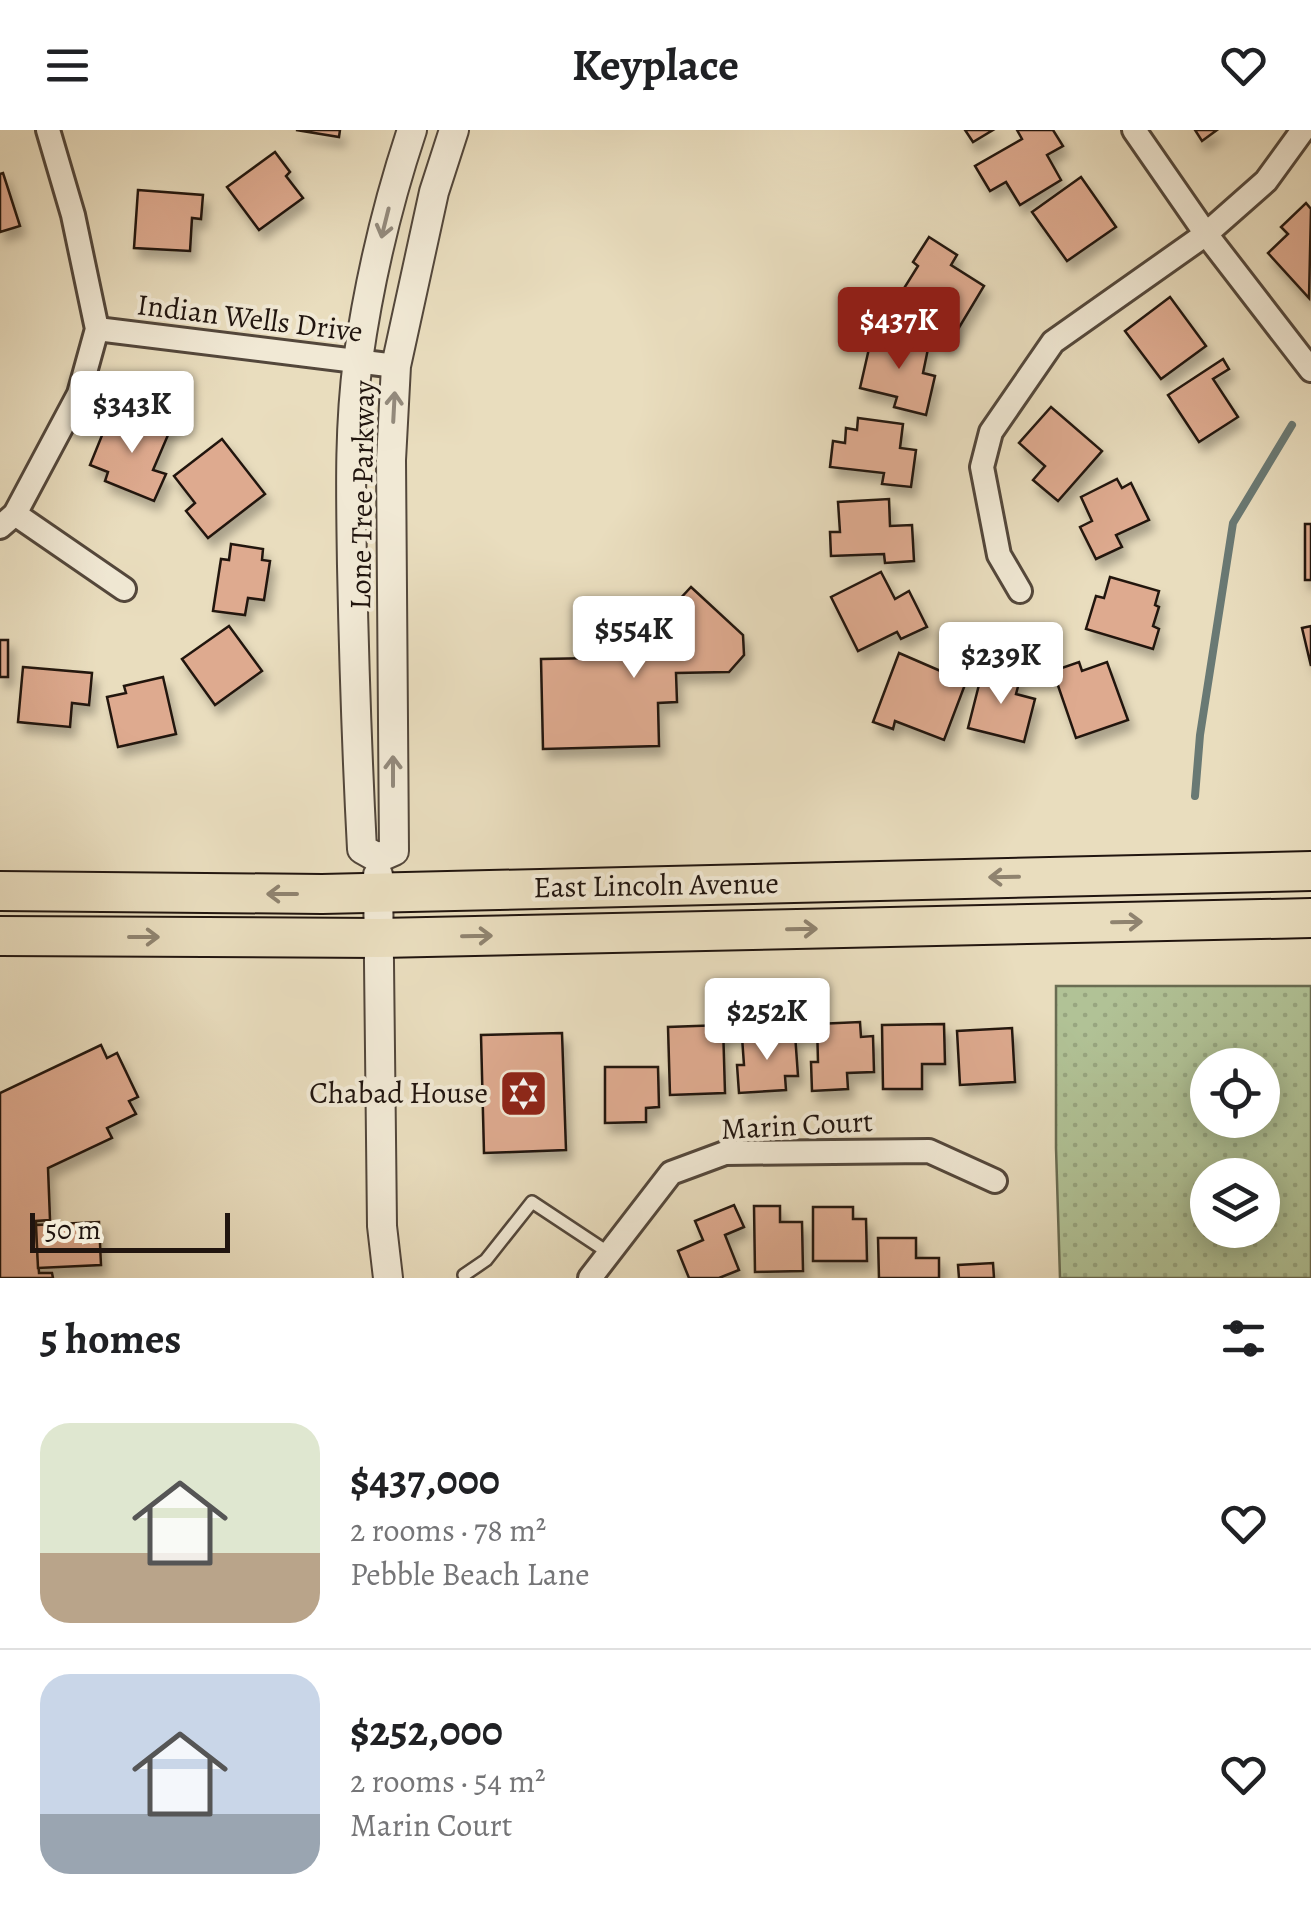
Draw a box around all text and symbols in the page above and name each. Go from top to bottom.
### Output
text: Keyplace [572,34,739,96]
icon: menu [40,38,95,93]
icon: heart [1216,38,1271,93]
one-way arrow [375,207,393,239]
street label: Indian Wells Drive [135,284,365,352]
pin: $437K [829,287,969,372]
text: $437K [860,297,938,341]
pin: $343K [62,371,202,456]
street label: Lone Tree Parkway [340,379,384,610]
text: $343K [93,381,171,425]
one-way arrow [385,392,404,424]
pin: $554K [564,596,704,681]
text: $554K [595,606,673,650]
pin: $239K [931,622,1071,707]
text: $239K [961,632,1041,676]
one-way arrow [384,756,402,788]
street label: East Lincoln Avenue [533,863,779,907]
one-way arrow [988,868,1020,887]
one-way arrow [266,884,298,904]
one-way arrow [1110,912,1142,931]
one-way arrow [786,919,818,938]
one-way arrow [461,926,493,945]
one-way arrow [126,928,159,946]
pin: $252K [697,978,837,1063]
text: $252K [727,988,807,1032]
map controls [1190,1048,1280,1248]
button: locate [1190,1048,1280,1138]
synagogue icon: Chabad House [497,1067,549,1119]
place label: Chabad House [309,1073,488,1113]
street label: Marin Court [720,1101,874,1149]
button: layers [1190,1158,1280,1248]
scale bar [30,1208,230,1252]
text: 50 m [45,1211,101,1249]
text: 5 homes [40,1310,181,1367]
icon: filters [1216,1311,1271,1366]
text: $437,000 [350,1451,500,1508]
icon: home [120,1463,240,1583]
icon: heart [1216,1496,1271,1551]
text: 2 rooms · 78 m² [350,1508,546,1552]
text: Pebble Beach Lane [350,1552,590,1596]
text: $252,000 [350,1702,503,1759]
icon: home [120,1714,240,1834]
icon: heart [1216,1747,1271,1802]
text: 2 rooms · 54 m² [350,1759,546,1803]
text: Marin Court [350,1803,512,1847]

